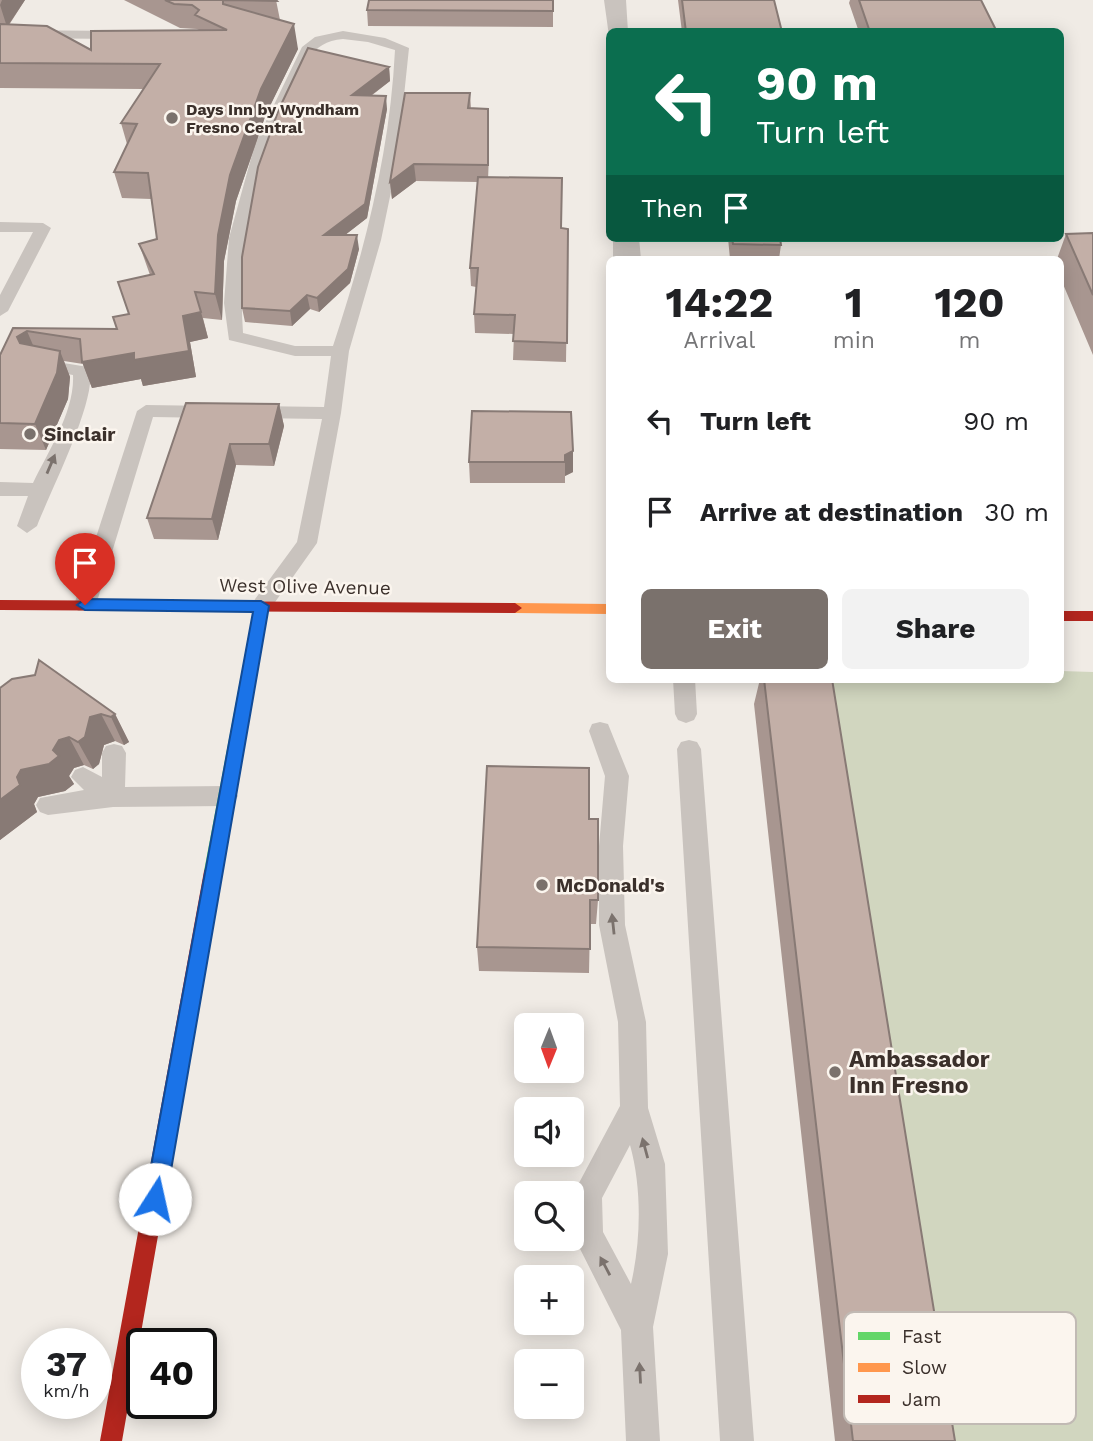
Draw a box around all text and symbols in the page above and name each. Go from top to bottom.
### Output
text: 90 m [756,54,878,112]
icon: left [641,56,732,147]
place label: Days Inn by Wyndham Fresno Central [186,100,359,137]
marker: Days Inn by Wyndham Fresno Central [164,110,180,126]
text: Turn left [756,113,889,151]
icon: arrive [717,189,755,227]
text: Then [641,193,703,223]
text: 14:22 [665,278,773,327]
text: 1 [845,278,863,327]
text: 120 [934,278,1005,327]
text: Arrival [683,327,755,354]
text: min [833,327,875,354]
text: m [959,327,980,354]
icon: left [641,402,679,440]
text: Turn left [700,406,811,436]
text: 90 m [963,406,1029,436]
place label: Sinclair [44,423,116,446]
marker: Sinclair [22,426,38,442]
one-way arrow [45,454,57,474]
icon: arrive [641,493,679,531]
text: Arrive at destination [700,497,963,527]
text: 30 m [984,497,1049,527]
pin [55,533,115,605]
icon: arrive [66,544,104,582]
street label: West Olive Avenue [219,574,391,599]
button: Exit [641,589,828,669]
button: Share [842,589,1029,669]
place label: McDonald's [556,874,665,897]
marker: McDonald's [534,877,550,893]
one-way arrow [607,913,618,935]
north arrow [514,1013,584,1083]
map controls [514,1013,584,1419]
place label: Ambassador Inn Fresno [849,1046,990,1099]
marker: Ambassador Inn Fresno [827,1064,843,1080]
button: sound [514,1097,584,1167]
one-way arrow [639,1137,650,1159]
position arrow [118,1162,192,1236]
button: search [514,1181,584,1251]
one-way arrow [599,1257,611,1276]
button: + [514,1265,584,1335]
legend [844,1312,1076,1424]
text: Fast [902,1325,941,1348]
speed limit sign: 40 [126,1328,217,1419]
text: 37 [46,1343,87,1385]
button: − [514,1349,584,1419]
text: Slow [902,1356,947,1379]
one-way arrow [634,1362,645,1384]
text: km/h [43,1380,90,1401]
text: Jam [902,1388,941,1411]

